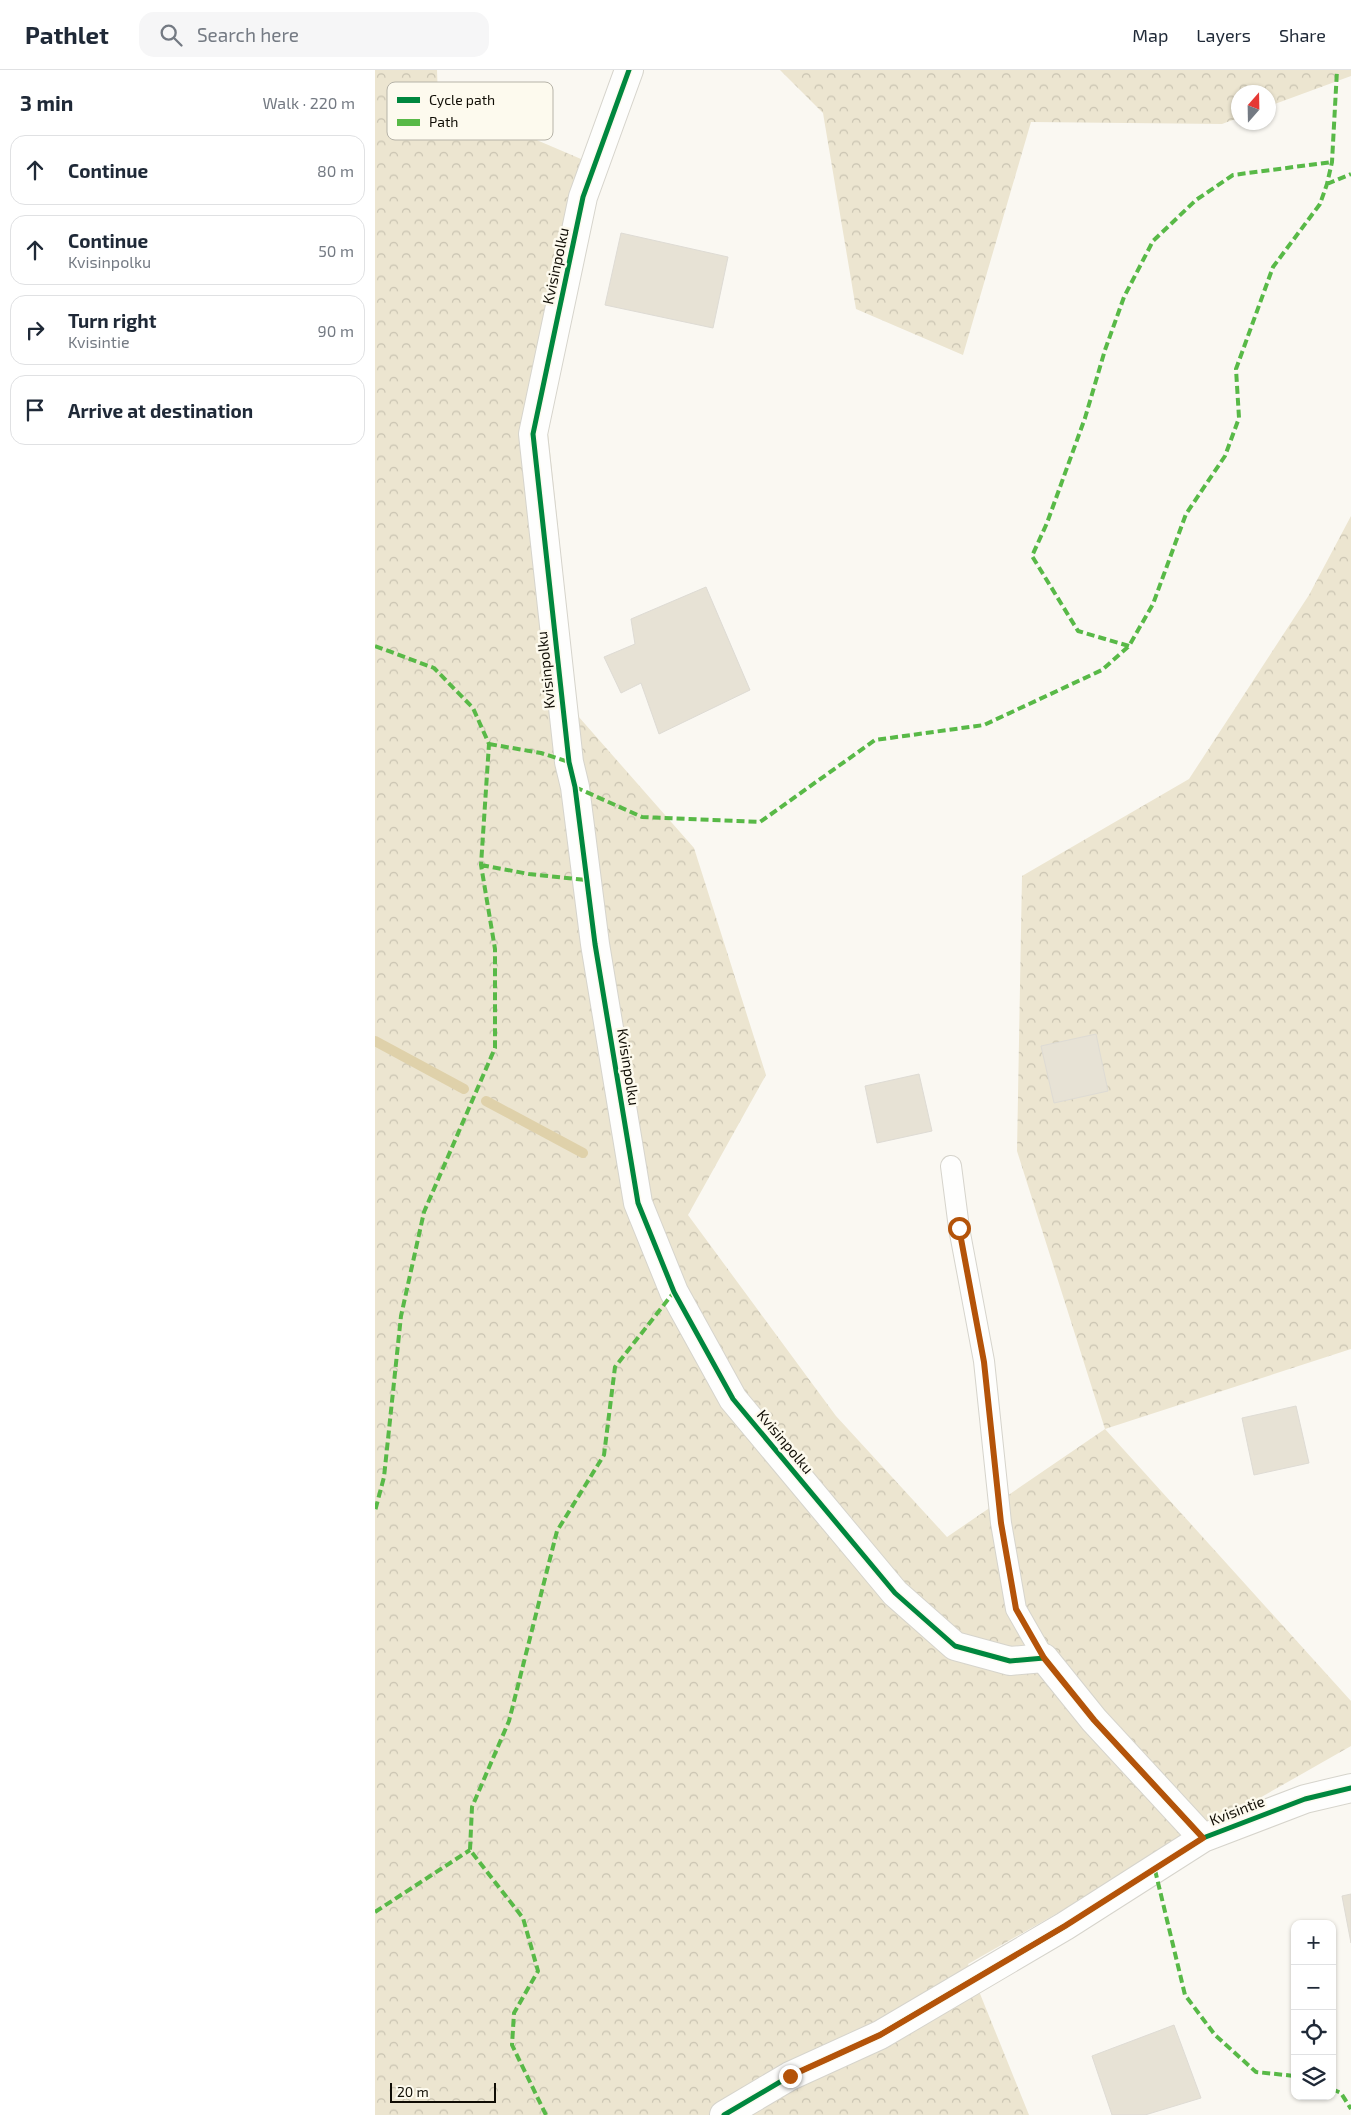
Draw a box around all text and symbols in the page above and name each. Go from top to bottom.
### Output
search box [139,12,489,57]
text: Pathlet [25,20,109,49]
icon: search [157,21,185,49]
text: Search here [197,23,299,46]
text: Map [1132,24,1168,46]
text: Layers [1196,24,1251,46]
text: Share [1279,24,1326,46]
legend [387,82,553,140]
north arrow [1231,85,1276,130]
text: 3 min [20,90,73,115]
text: Cycle path [429,91,495,108]
text: Walk · 220 m [262,93,355,112]
text: Path [429,113,458,130]
icon: ahead [21,156,49,184]
text: Continue [68,159,148,182]
text: 80 m [317,161,354,180]
street label: Kvisinpolku [538,226,572,306]
text: Continue [68,229,148,252]
icon: ahead [21,236,49,264]
text: 50 m [318,241,354,260]
text: Kvisinpolku [68,252,151,271]
text: Turn right [68,309,156,332]
icon: right [21,316,49,344]
text: 90 m [318,321,354,340]
text: Kvisintie [68,332,130,351]
icon: arrive [21,396,49,424]
text: Arrive at destination [68,399,253,422]
street label: Kvisinpolku [532,630,558,710]
street label: Kvisinpolku [614,1027,644,1107]
route start [948,1217,971,1240]
street label: Kvisinpolku [754,1406,818,1477]
street label: Kvisintie [1206,1791,1267,1829]
map controls [1291,1920,1336,2100]
button: + [1291,1920,1336,1965]
button: − [1291,1965,1336,2010]
button: locate [1291,2010,1336,2055]
button: layers [1291,2055,1336,2100]
route end [779,2065,802,2088]
scale bar [390,2080,496,2103]
text: 20 m [397,2083,429,2100]

